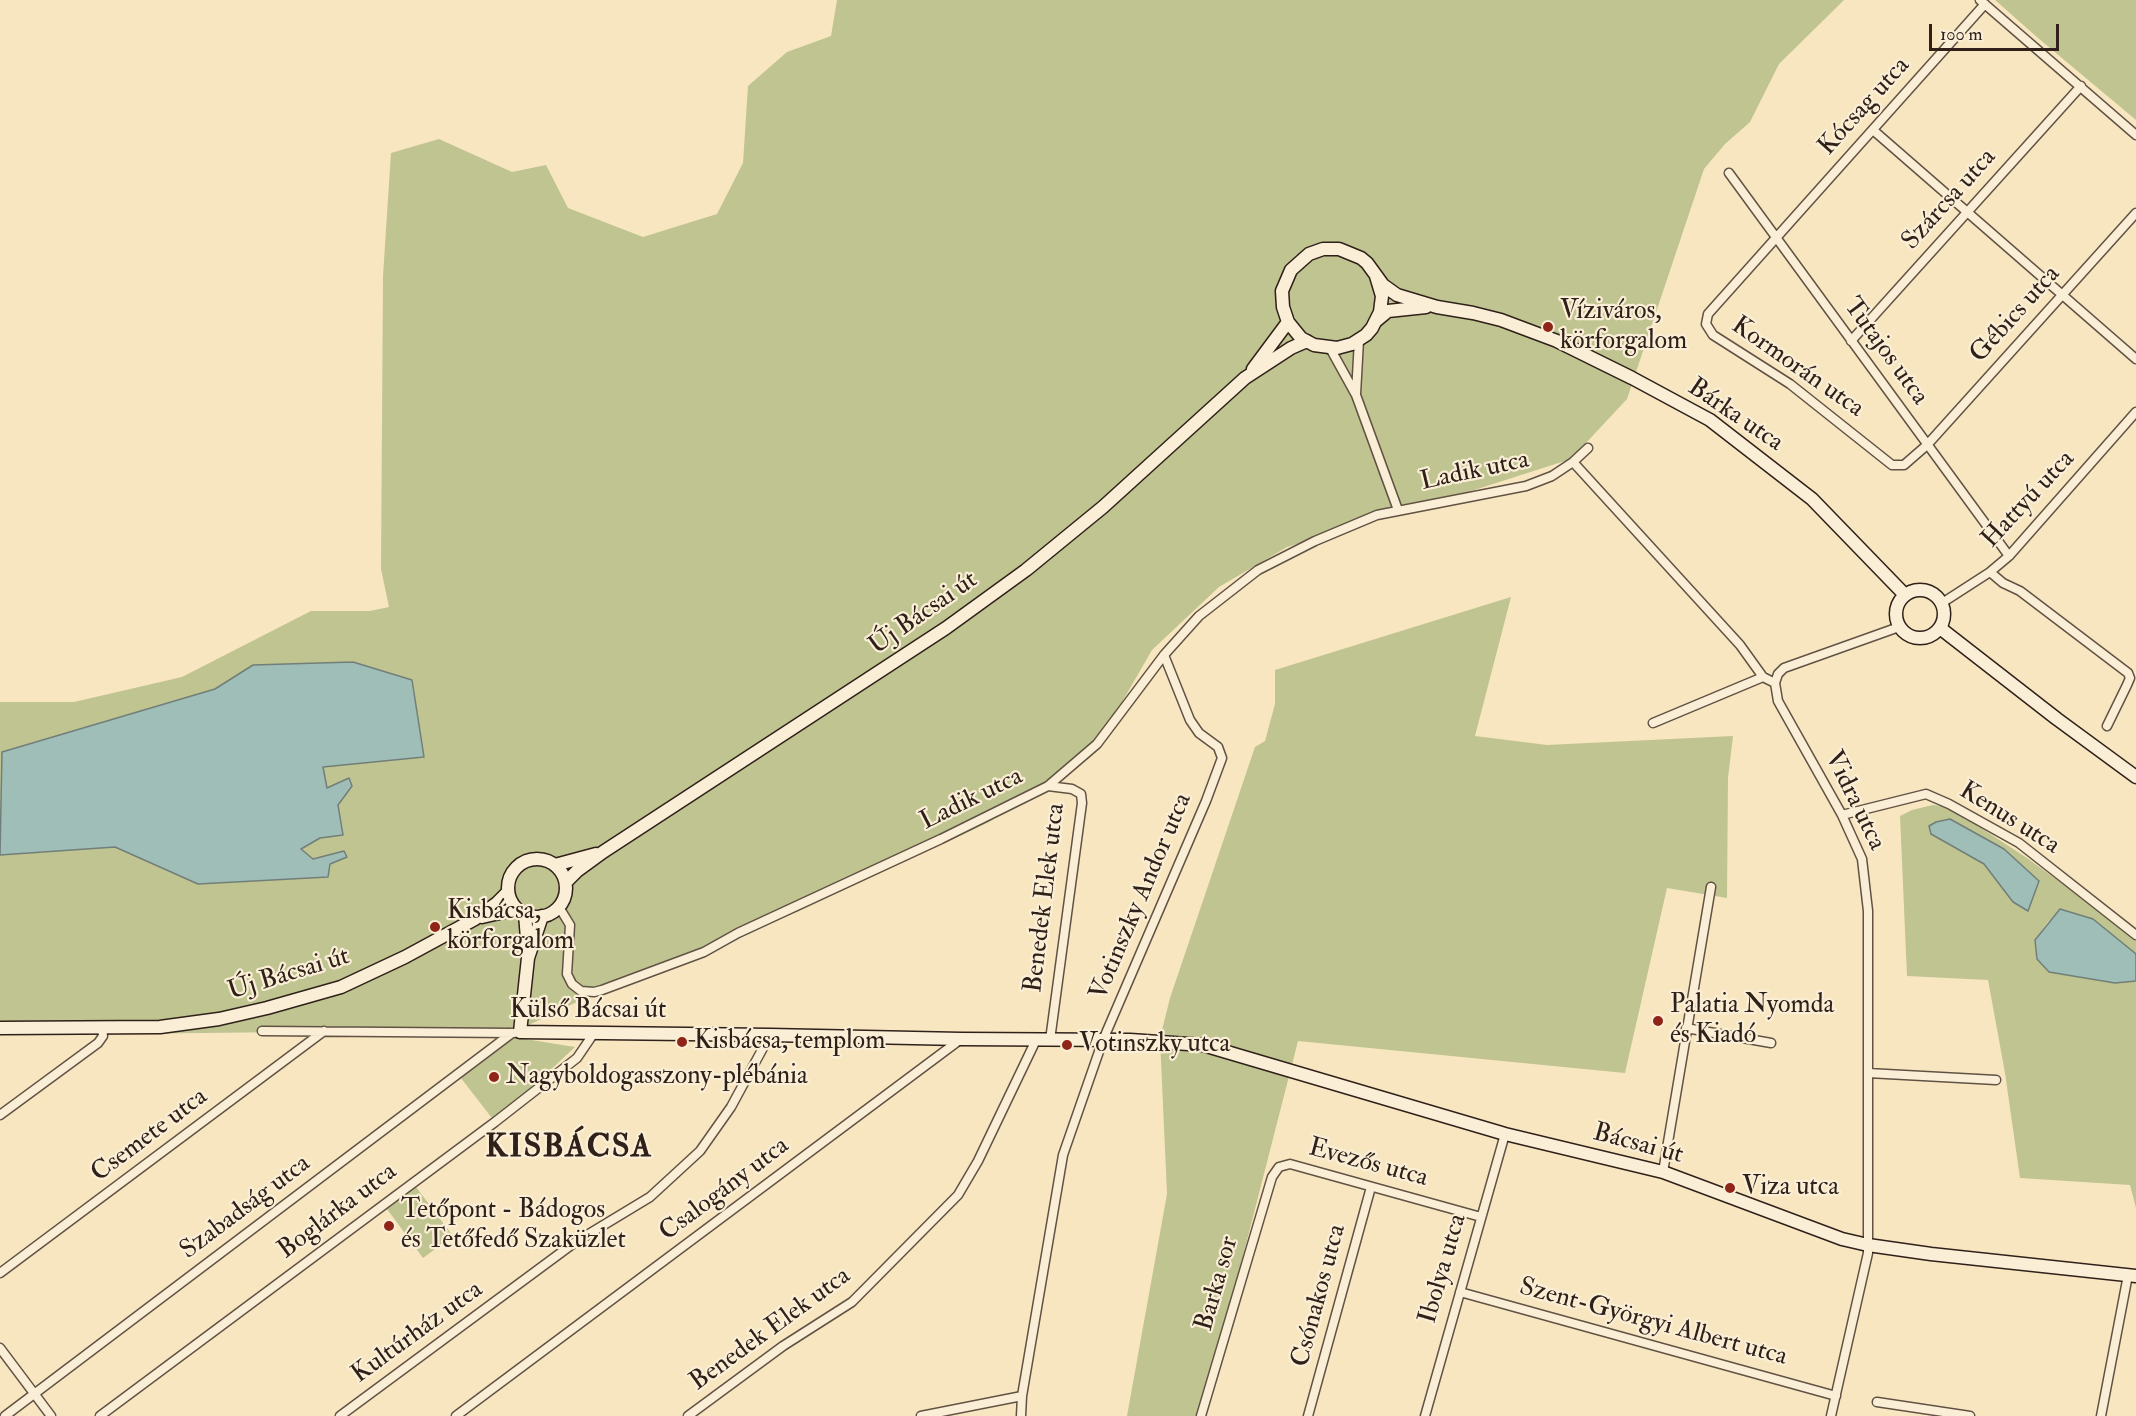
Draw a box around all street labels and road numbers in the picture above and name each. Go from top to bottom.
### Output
street label: Kócsag utca [1813,51,1917,163]
street label: Szárcsa utca [1896,143,2004,257]
street label: Gébics utca [1964,260,2068,370]
street label: Tutajos utca [1836,292,1934,412]
street label: Kormorán utca [1725,311,1869,425]
street label: Bárka utca [1681,373,1789,459]
street label: Ladik utca [1418,445,1532,499]
street label: Hattyú utca [1976,445,2082,555]
street label: Új Bácsai út [864,565,984,663]
street label: Vidra utca [1817,746,1891,856]
street label: Ladik utca [916,762,1028,838]
street label: Kenus utca [1953,776,2065,862]
street label: Votinszky Andor utca [1084,789,1200,1005]
street label: Benedek Elek utca [1019,801,1073,995]
street label: Új Bácsai út [225,942,353,1008]
street label: Külső Bácsai út [510,995,666,1027]
street label: Csemete utca [86,1082,214,1190]
street label: Bácsai út [1590,1118,1686,1172]
street label: Csalogány utca [654,1131,796,1249]
street label: Evezős utca [1305,1133,1431,1195]
street label: Szabadság utca [175,1149,317,1267]
street label: Boglárka utca [272,1157,404,1267]
street label: Ibolya utca [1413,1211,1475,1327]
street label: Csónakos utca [1286,1221,1354,1371]
street label: Barka sor [1190,1233,1246,1335]
street label: Benedek Elek utca [685,1261,857,1399]
street label: Szent-Györgyi Albert utca [1516,1272,1790,1374]
street label: Kultúrház utca [346,1275,490,1391]

